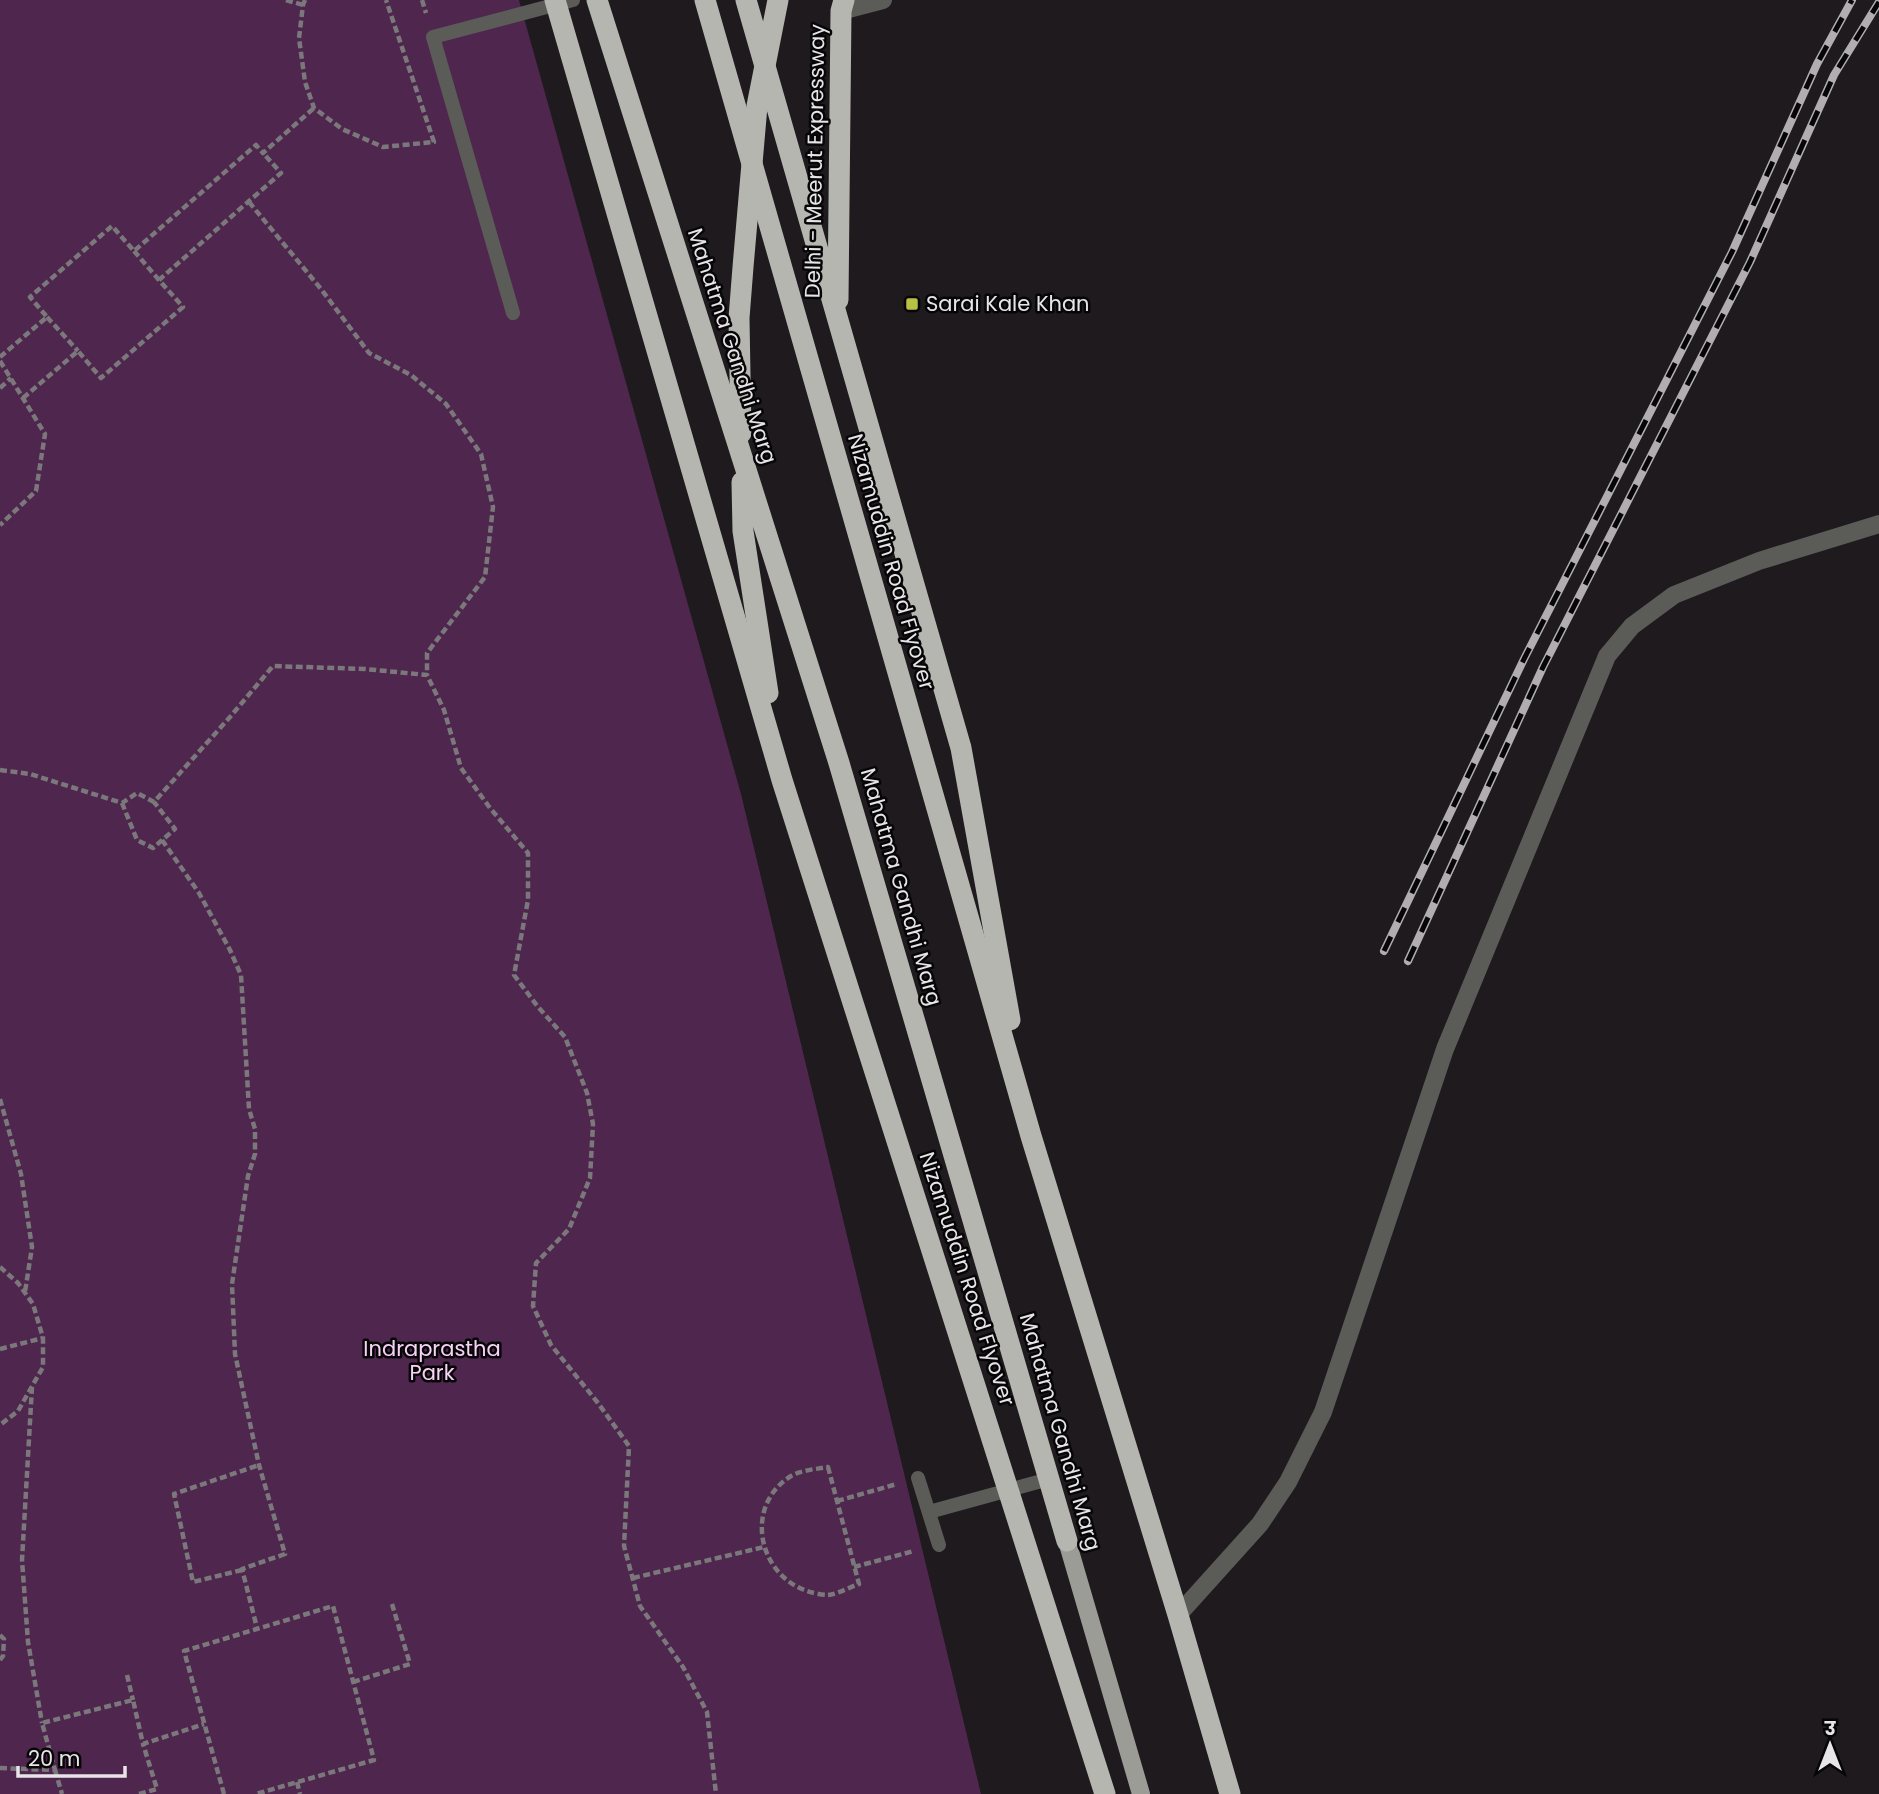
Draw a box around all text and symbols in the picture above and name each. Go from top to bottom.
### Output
street label: Delhi - Meerut Expressway [798,24,831,298]
street label: Mahatma Gandhi Marg [681,225,784,467]
place label: Sarai Kale Khan [926,289,1090,318]
marker: Sarai Kale Khan [904,296,920,312]
street label: Nizamuddin Road Flyover [841,430,942,693]
street label: Mahatma Gandhi Marg [854,765,949,1009]
street label: Nizamuddin Road Flyover [913,1148,1022,1410]
street label: Mahatma Gandhi Marg [1013,1310,1108,1554]
park label: Indraprastha Park [363,1334,501,1387]
north arrow [1795,1710,1865,1780]
text: उ [1824,1715,1837,1742]
scale bar [18,1734,124,1778]
text: 20 m [28,1744,81,1773]

